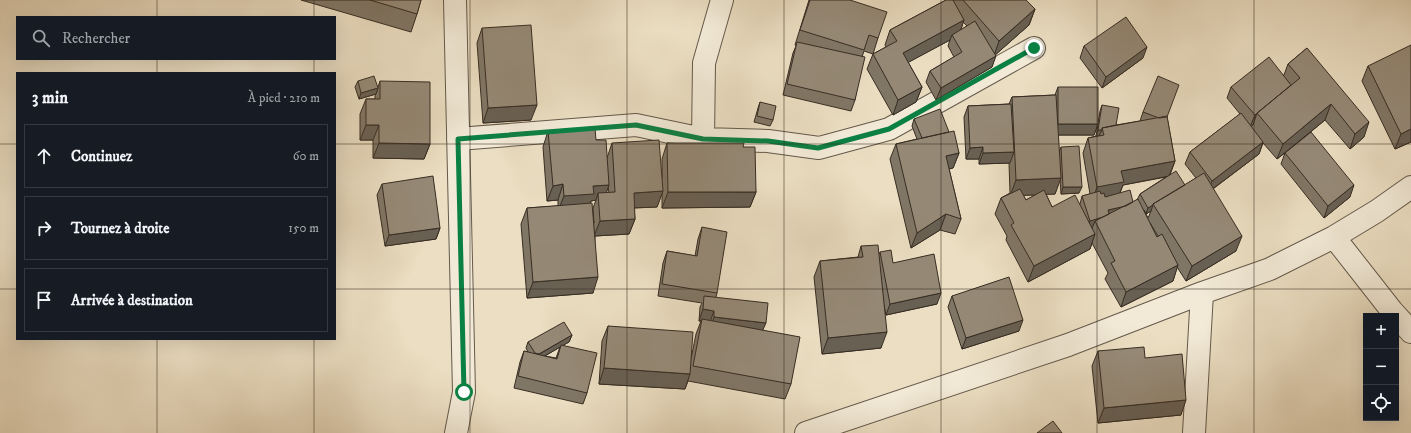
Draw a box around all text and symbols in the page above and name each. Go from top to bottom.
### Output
search box [16,16,336,60]
icon: search [30,27,52,49]
text: Rechercher [62,29,130,48]
route end [1025,39,1043,57]
text: 3 min [32,87,68,109]
text: À pied · 210 m [248,90,320,106]
icon: ahead [33,145,55,167]
text: Continuez [71,147,132,166]
text: 60 m [293,148,319,164]
icon: right [33,217,55,239]
text: Tournez à droite [71,219,169,238]
text: 150 m [288,220,319,236]
icon: arrive [33,289,55,311]
text: Arrivée à destination [71,291,193,310]
map controls [1363,313,1399,421]
button: + [1363,313,1399,349]
button: − [1363,349,1399,385]
route start [455,383,473,401]
button: locate [1363,385,1399,421]

